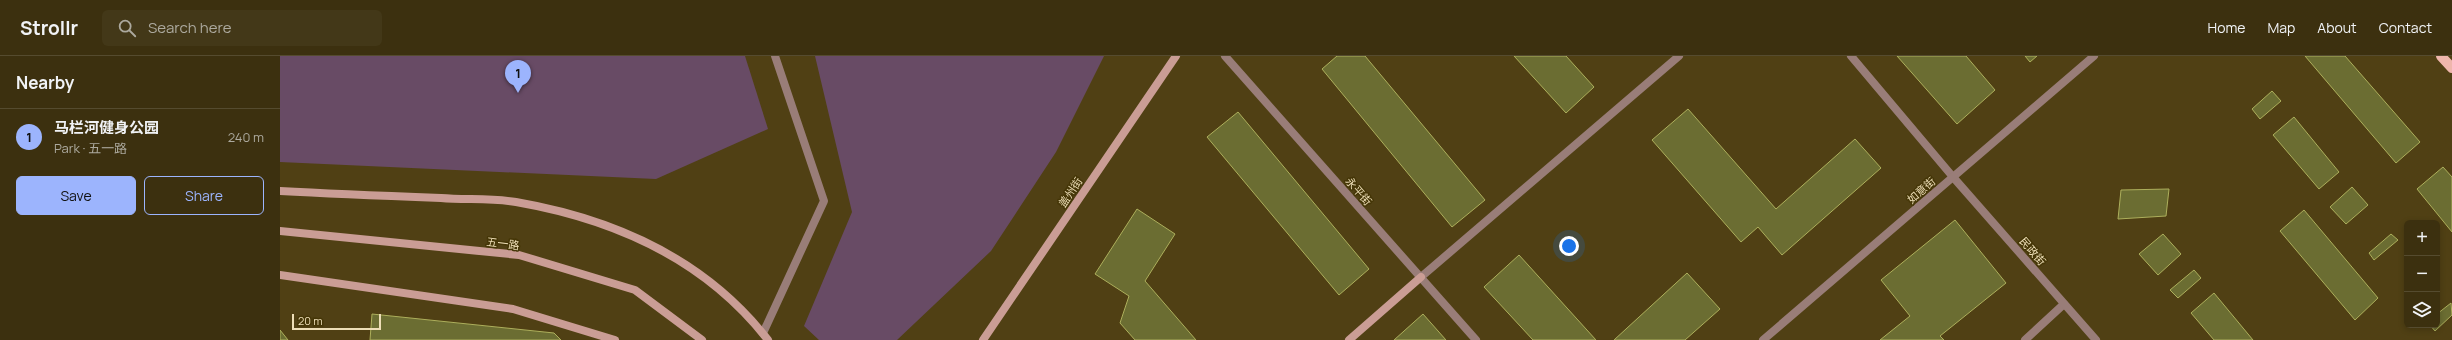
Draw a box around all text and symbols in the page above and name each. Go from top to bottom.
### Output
search box [102,10,382,46]
text: Strollr [20,15,78,41]
icon: search [116,17,138,39]
text: Search here [148,17,231,38]
text: Home [2208,18,2245,37]
text: Map [2267,18,2295,37]
text: About [2317,18,2357,37]
text: Contact [2379,18,2432,37]
pin: 1 [505,60,531,93]
text: Nearby [16,71,74,94]
text: 马栏河健身公园 [54,117,159,138]
text: 1 [26,128,32,146]
text: 240 m [228,128,264,146]
text: Park · 五一路 [54,139,127,157]
street label: 盖州街 [1055,174,1085,210]
street label: 永平街 [1343,174,1375,208]
street label: 如意街 [1904,174,1938,206]
button: Save [16,176,136,215]
button: Share [144,176,264,215]
map controls [2404,220,2440,328]
button: + [2404,220,2440,256]
street label: 五一路 [486,234,520,252]
street label: 民政街 [2017,234,2049,268]
your location [1559,236,1579,256]
button: − [2404,256,2440,292]
button: layers [2404,292,2440,328]
scale bar [292,312,381,331]
text: 20 m [298,313,323,328]

